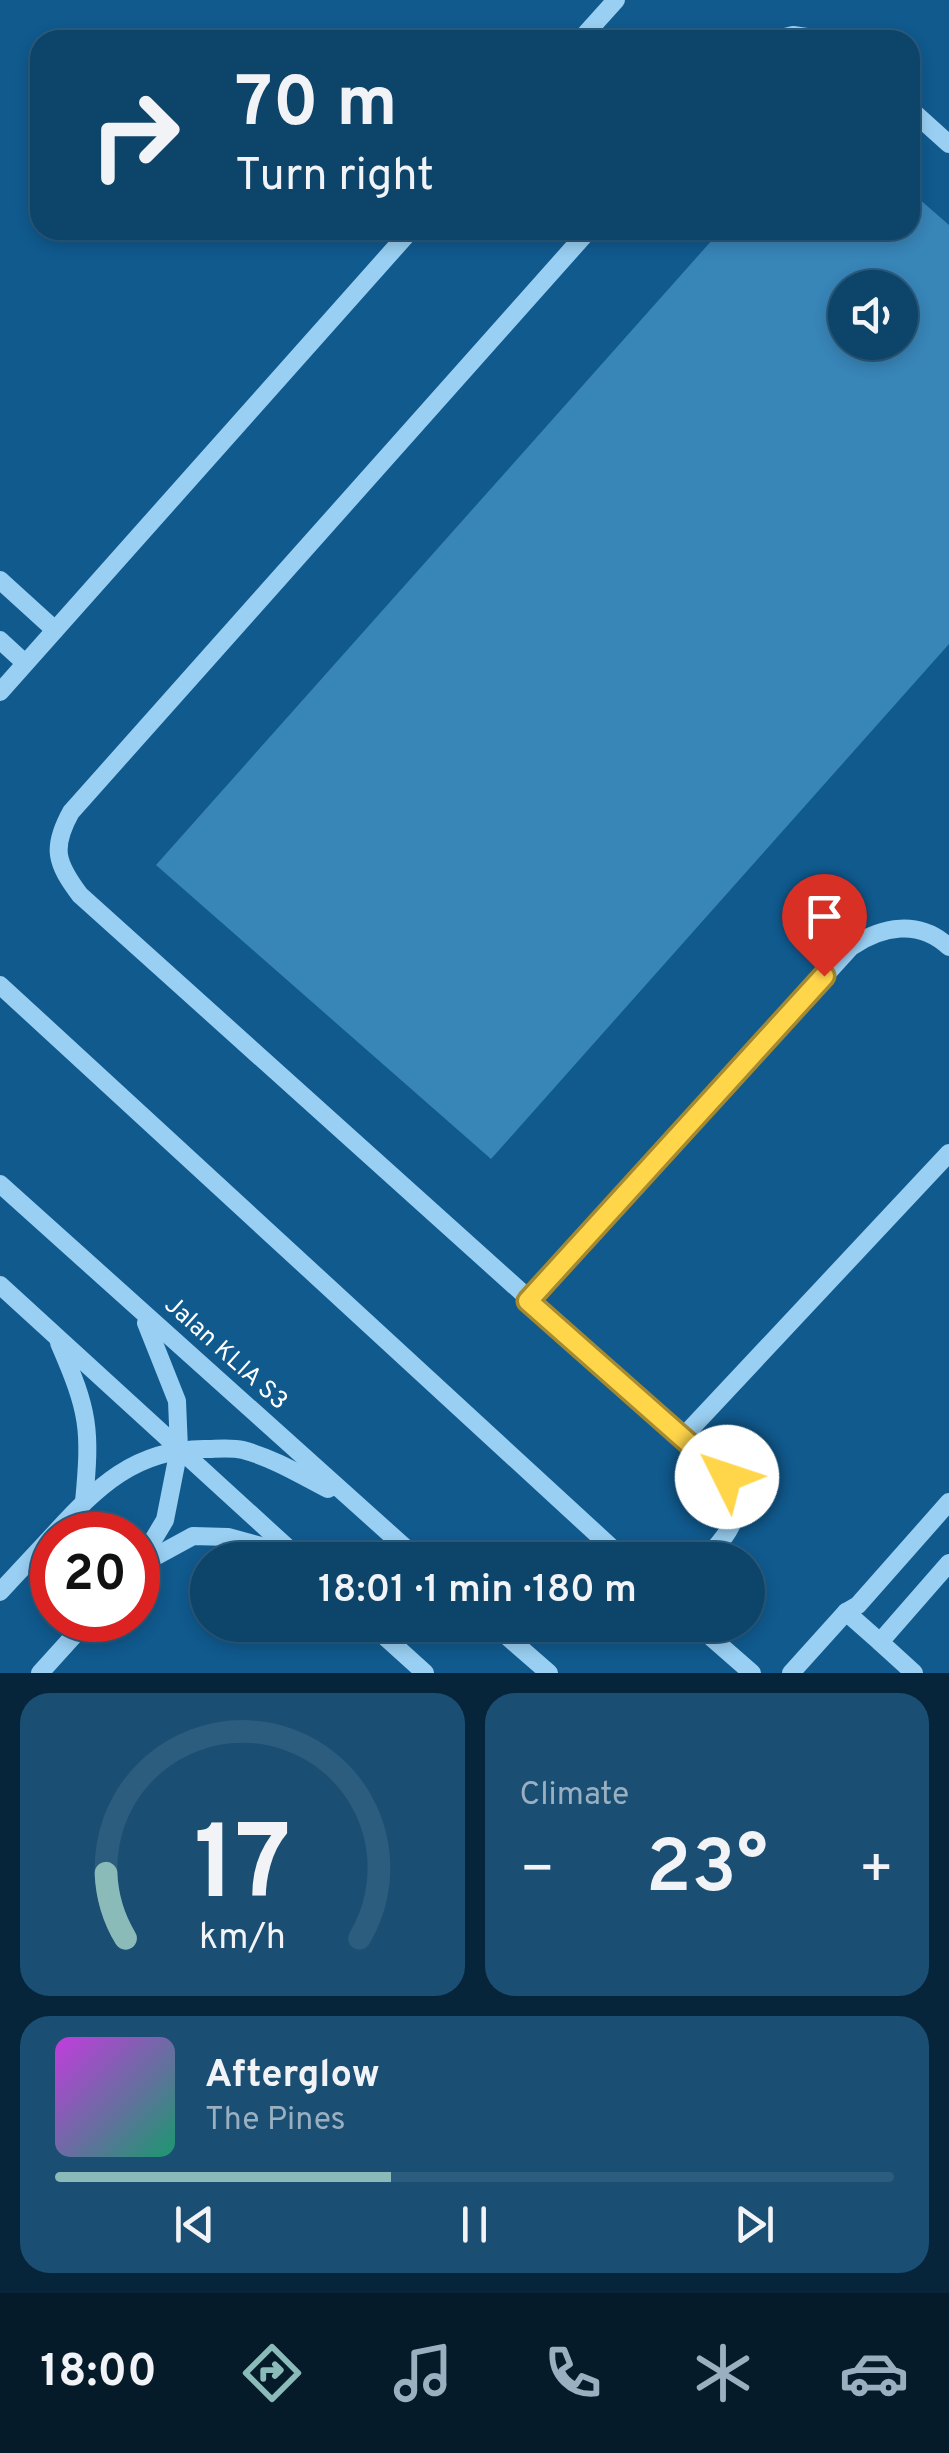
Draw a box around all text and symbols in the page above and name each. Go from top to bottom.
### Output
text: 70 m [235,62,398,151]
icon: right [70,70,200,200]
text: Turn right [235,149,434,206]
map controls [828,270,918,360]
button: sound [828,270,918,360]
pin [782,874,867,977]
icon: arrive [797,889,852,944]
street label: Jalan KLIA S3 [156,1290,294,1418]
position arrow [675,1425,779,1529]
speed limit sign: 20 [30,1512,160,1642]
text: 18:01 · 1 min · 180 m [318,1567,637,1616]
text: Climate [520,1776,629,1816]
text: 17 [194,1804,291,1936]
text: 23° [646,1824,768,1919]
text: − [520,1837,555,1907]
text: + [859,1837,894,1907]
text: km/h [199,1916,286,1962]
text: Afterglow [205,2052,380,2101]
text: The Pines [205,2101,346,2141]
icon: previous [167,2197,222,2252]
icon: pause [447,2197,502,2252]
icon: next [727,2197,782,2252]
icon: directions [237,2338,307,2408]
icon: music [388,2338,458,2408]
icon: phone [538,2338,608,2408]
icon: climate [688,2338,758,2408]
icon: car [839,2338,909,2408]
text: 18:00 [40,2345,157,2402]

